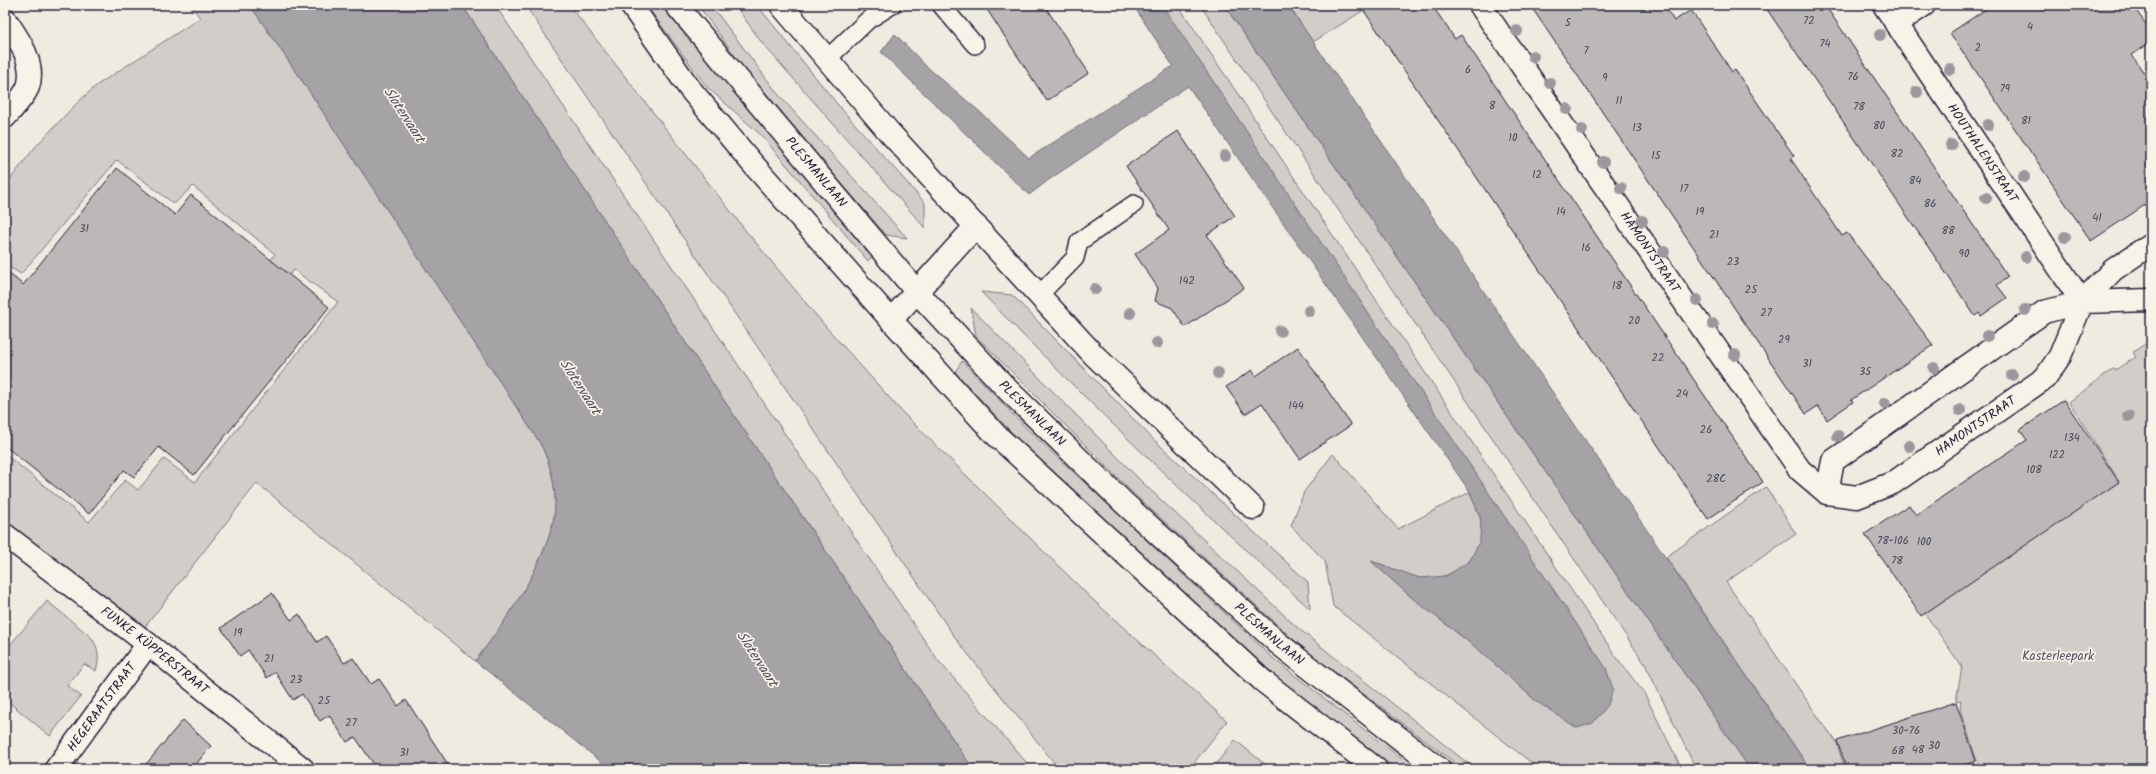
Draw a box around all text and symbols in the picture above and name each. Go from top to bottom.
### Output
house number: 72 [1803,12,1815,30]
house number: 5 [1565,14,1572,32]
house number: 4 [2027,18,2033,36]
house number: 74 [1819,35,1831,53]
house number: 2 [1975,39,1981,57]
house number: 7 [1583,42,1589,60]
house number: 6 [1465,61,1471,79]
house number: 76 [1847,68,1859,86]
house number: 9 [1602,69,1608,87]
house number: 79 [2000,80,2011,98]
water label: Slotervaart [378,83,432,149]
house number: 11 [1616,92,1622,110]
house number: 8 [1489,97,1496,115]
house number: 78 [1853,98,1865,116]
street label: HOUTHALENSTRAAT [1942,99,2024,208]
house number: 81 [2021,112,2031,130]
house number: 80 [1873,117,1886,135]
house number: 13 [1632,119,1642,137]
house number: 10 [1509,129,1518,147]
street label: PLESMANLAAN [780,132,852,212]
house number: 82 [1890,145,1904,163]
house number: 15 [1651,147,1662,165]
house number: 12 [1532,166,1542,184]
house number: 84 [1909,172,1921,190]
house number: 17 [1680,180,1689,198]
house number: 86 [1924,195,1936,213]
house number: 14 [1556,203,1566,221]
house number: 19 [1696,203,1705,221]
street label: HAMONTSTRAAT [1615,207,1686,298]
house number: 41 [2092,209,2102,227]
house number: 31 [79,220,89,238]
house number: 88 [1941,222,1955,240]
house number: 21 [1709,226,1719,244]
house number: 16 [1581,239,1591,257]
house number: 90 [1959,245,1970,263]
house number: 23 [1727,253,1739,271]
house number: 142 [1179,272,1195,290]
house number: 18 [1612,277,1622,295]
house number: 25 [1745,281,1758,299]
house number: 27 [1760,304,1773,322]
house number: 20 [1628,312,1640,330]
house number: 29 [1778,331,1791,349]
house number: 22 [1652,349,1664,367]
water label: Slotervaart [554,355,608,421]
house number: 31 [1802,355,1812,373]
house number: 35 [1859,363,1872,381]
street label: PLESMANLAAN [993,375,1071,452]
house number: 24 [1676,385,1688,403]
street label: HAMONTSTRAAT [1930,390,2021,462]
house number: 144 [1288,397,1304,415]
house number: 26 [1700,421,1712,439]
house number: 134 [2064,429,2080,447]
house number: 122 [2049,446,2065,464]
house number: 108 [2026,461,2042,479]
house number: 28C [1706,470,1726,488]
house number: 78-106 [1877,532,1909,550]
house number: 100 [1917,533,1932,551]
house number: 78 [1891,552,1903,570]
street label: PLESMANLAAN [1229,597,1309,671]
street label: FUNKE KÜPPERSTRAAT [96,601,214,700]
house number: 19 [234,624,243,642]
water label: Slotervaart [731,627,785,693]
park label: Kasterleepark [2022,646,2095,667]
house number: 21 [264,650,274,668]
street label: HEGERAATSTRAAT [62,657,142,756]
house number: 23 [290,671,302,689]
house number: 25 [318,692,331,710]
house number: 27 [345,714,358,732]
house number: 30-76 [1892,722,1920,740]
house number: 30 [1928,737,1940,755]
house number: 48 [1912,741,1925,759]
house number: 68 [1892,742,1905,760]
house number: 31 [399,744,409,762]

